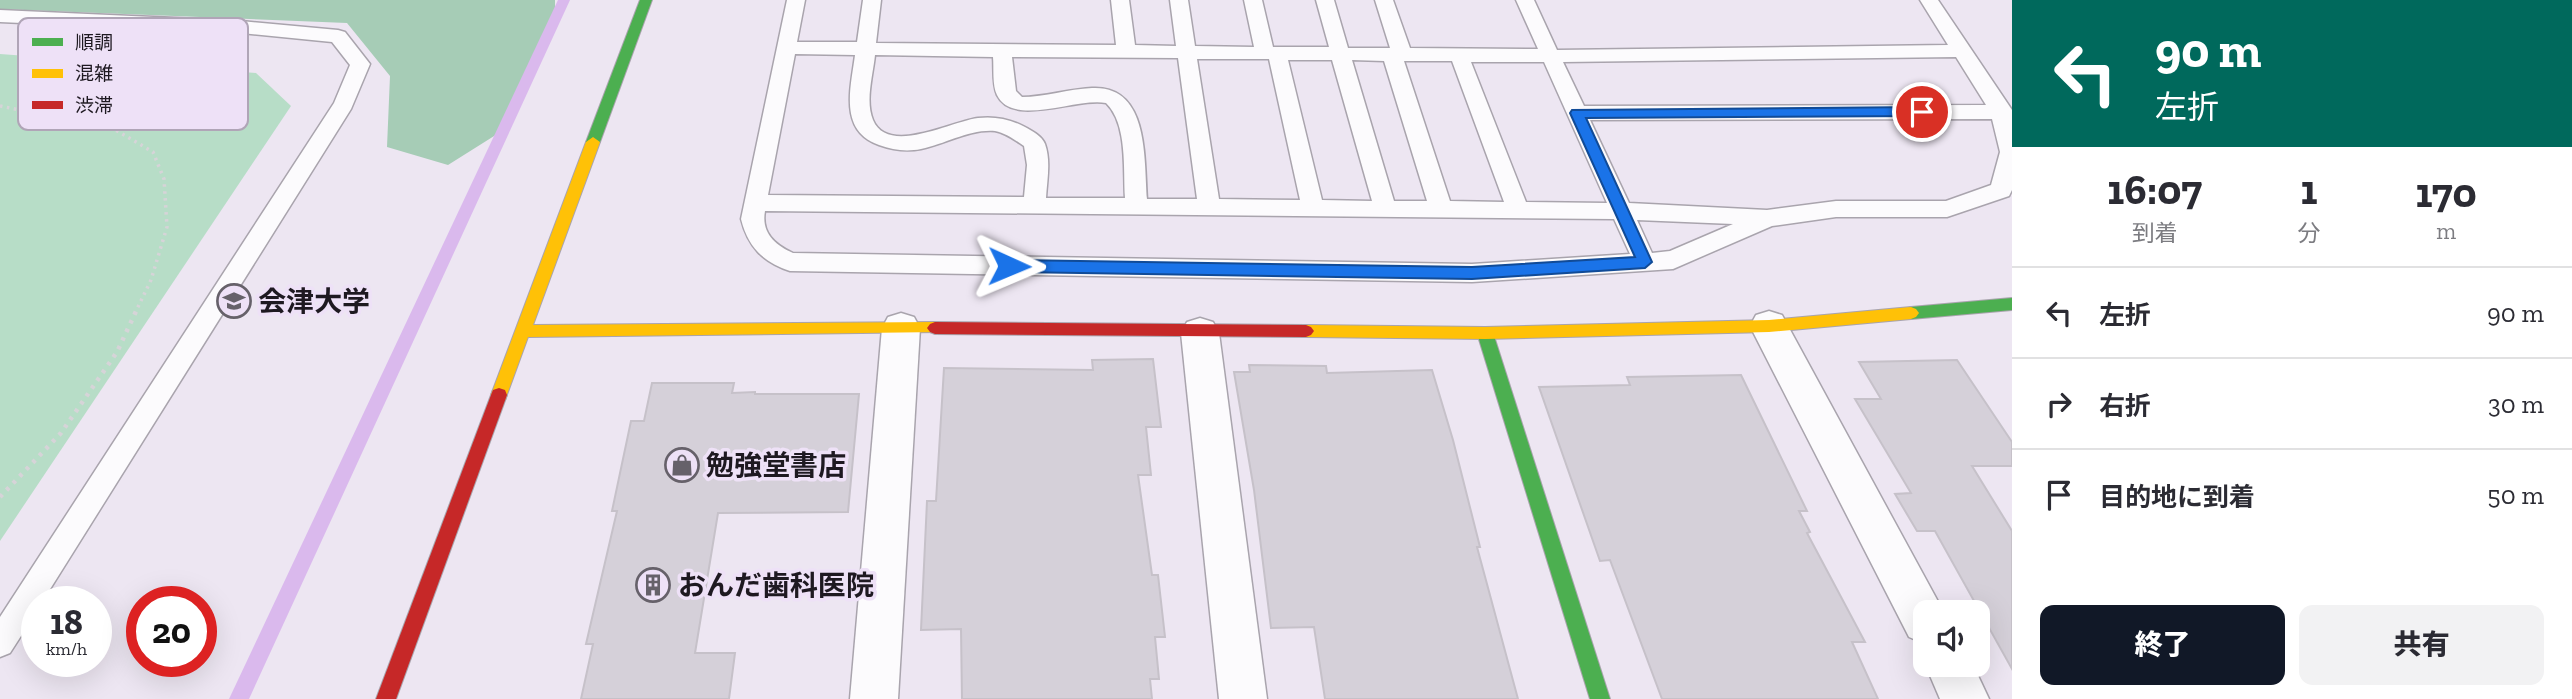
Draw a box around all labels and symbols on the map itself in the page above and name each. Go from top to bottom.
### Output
legend [18,18,248,130]
text: 順調 [75,31,113,54]
text: 混雑 [75,62,113,85]
pin [1892,82,1952,142]
text: 渋滞 [75,94,113,117]
position arrow [972,229,1046,303]
school or university icon: 会津大学 [215,282,253,320]
place label: 会津大学 [258,285,370,318]
shop icon: 勉強堂書店 [663,446,701,484]
place label: 勉強堂書店 [706,449,846,482]
building icon: おんだ歯科医院 [634,566,672,604]
place label: おんだ歯科医院 [678,569,874,602]
speed limit sign: 20 [126,586,217,677]

